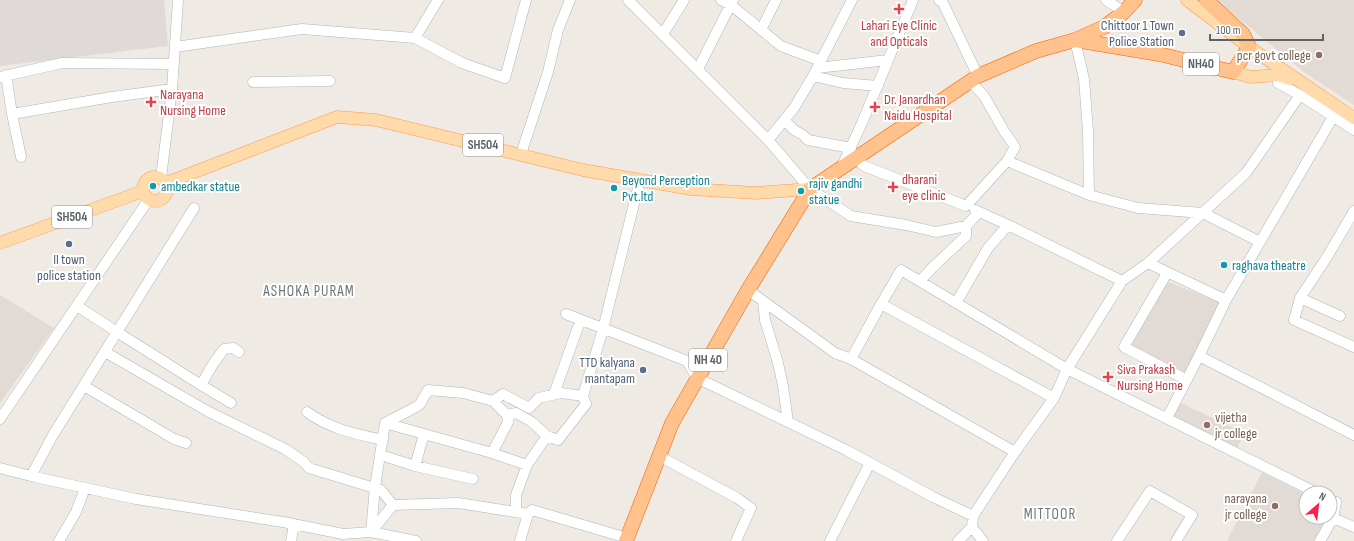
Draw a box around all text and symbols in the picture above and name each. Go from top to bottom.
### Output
marker: Lahari Eye Clinic and Opticals [893,3,905,15]
scale bar [1210,16,1323,42]
place label: Lahari Eye Clinic and Opticals [861,17,937,50]
place label: Chittoor 1 Town Police Station [1101,17,1174,50]
text: 100 m [1216,23,1241,38]
marker: Chittoor 1 Town Police Station [1177,28,1187,38]
place label: pcr govt college [1237,47,1311,64]
marker: pcr govt college [1314,50,1324,60]
road number: NH40 [1183,53,1219,75]
place label: Narayana Nursing Home [160,86,226,119]
place label: Dr. Janardhan Naidu Hospital [884,91,952,124]
marker: Narayana Nursing Home [145,96,157,108]
marker: Dr. Janardhan Naidu Hospital [869,101,881,113]
road number: SH504 [463,134,503,156]
place label: dharani eye clinic [902,171,946,204]
place label: Beyond Perception Pvt.ltd [622,172,710,205]
place label: rajiv gandhi statue [809,175,862,208]
place label: ambedkar statue [161,178,240,195]
marker: ambedkar statue [148,181,158,191]
marker: dharani eye clinic [887,181,899,193]
marker: Beyond Perception Pvt.ltd [609,183,619,193]
marker: rajiv gandhi statue [796,186,806,196]
road number: SH504 [52,206,92,228]
marker: II town police station [64,239,74,249]
place label: II town police station [37,251,101,284]
place label: raghava theatre [1232,257,1306,274]
marker: raghava theatre [1219,260,1229,270]
district label: ASHOKA PURAM [262,282,355,301]
road number: NH 40 [689,349,727,371]
place label: TTD kalyana mantapam [579,354,635,387]
place label: Siva Prakash Nursing Home [1117,361,1183,394]
marker: TTD kalyana mantapam [638,365,648,375]
marker: Siva Prakash Nursing Home [1102,371,1114,383]
place label: vijetha jr college [1214,409,1257,442]
marker: vijetha jr college [1202,420,1212,430]
north arrow [1298,485,1338,525]
text: N [1317,489,1328,504]
place label: narayana jr college [1224,490,1267,523]
marker: narayana jr college [1270,501,1280,511]
district label: MITTOOR [1024,505,1076,524]

